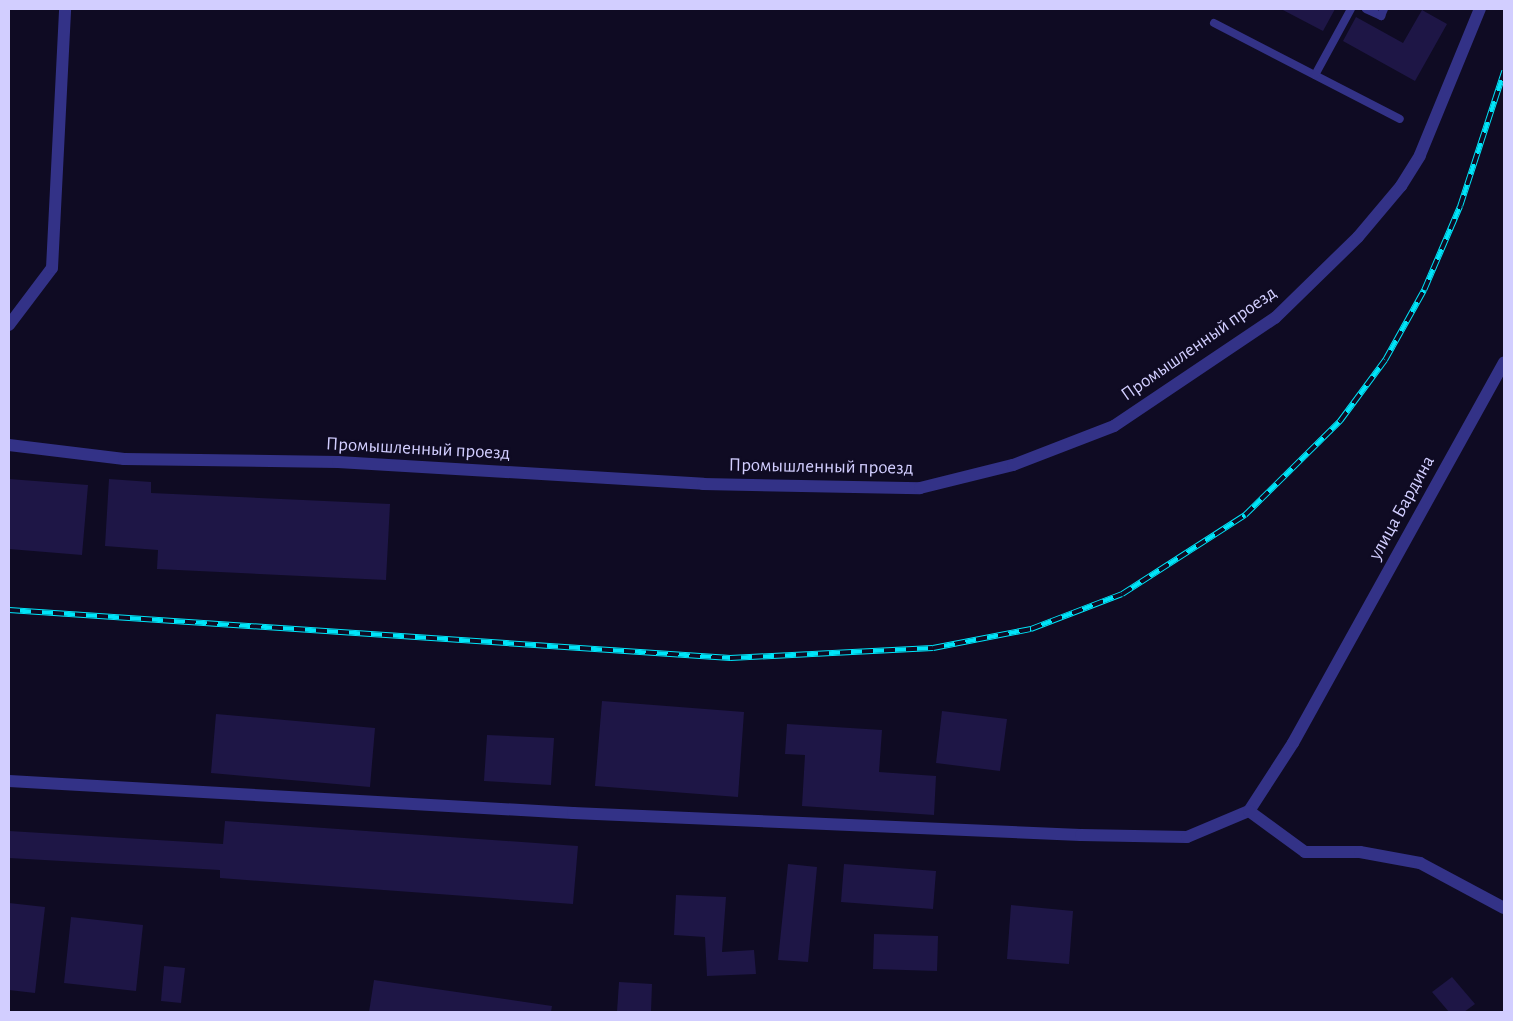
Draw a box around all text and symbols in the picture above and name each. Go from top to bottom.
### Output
street label: Промышленный проезд [1117,282,1281,406]
street label: Промышленный проезд [325,433,511,465]
street label: улица Бардина [1364,452,1440,564]
street label: Промышленный проезд [728,454,914,480]

